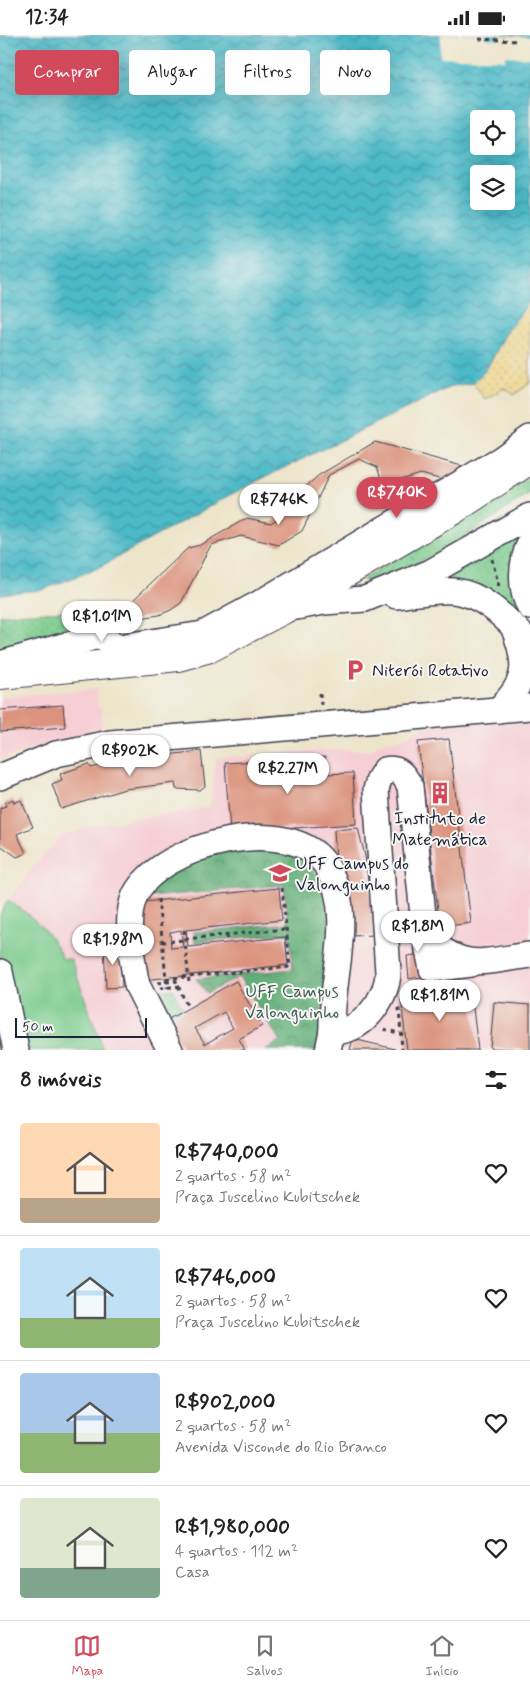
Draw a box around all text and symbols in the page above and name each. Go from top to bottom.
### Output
text: 12:34 [25,5,69,30]
chip: Comprar [15,50,119,95]
chip: Alugar [129,50,215,95]
chip: Filtros [225,50,310,95]
chip: Novo [320,50,390,95]
map controls [470,110,515,210]
button: locate [470,110,515,155]
button: layers [470,165,515,210]
pin: R$740K [356,477,438,519]
text: R$740K [367,482,427,503]
pin: R$746K [238,483,320,526]
text: R$746K [251,489,308,510]
pin: R$1.01M [56,601,148,643]
text: R$1.01M [72,606,132,627]
parking icon: Niterói Rotativo [342,657,368,683]
place label: Niterói Rotativo [372,659,489,683]
pin: R$902K [89,735,171,777]
text: R$902K [102,740,158,761]
pin: R$2.27M [242,753,334,795]
text: R$2.27M [258,758,318,779]
building icon: Instituto de Matemática [427,780,453,806]
place label: Instituto de Matemática [392,807,488,852]
place label: UFF Campus do Valonguinho [296,852,409,897]
school or university icon: UFF Campus do Valonguinho [267,860,293,886]
pin: R$1.8M [377,911,459,953]
text: R$1.8M [392,916,444,937]
pin: R$1.98M [67,923,159,966]
text: R$1.98M [83,929,143,950]
pin: R$1.81M [394,979,486,1022]
park label: UFF Campus Valonguinho [245,980,339,1025]
text: R$1.81M [410,985,470,1006]
scale bar [15,1015,148,1038]
text: 50 m [22,1018,53,1036]
text: 8 imóveis [20,1066,101,1094]
icon: filters [482,1066,510,1094]
text: R$740,000 [175,1138,279,1166]
icon: home [60,1143,120,1203]
icon: heart [482,1159,510,1187]
text: 2 quartos · 58 m² [175,1166,291,1187]
text: Praça Juscelino Kubitschek [175,1187,360,1208]
text: R$746,000 [175,1263,276,1291]
icon: home [60,1268,120,1328]
icon: heart [482,1284,510,1312]
text: 2 quartos · 58 m² [175,1291,291,1312]
text: Praça Juscelino Kubitschek [175,1312,360,1333]
text: R$902,000 [175,1388,275,1416]
icon: home [60,1393,120,1453]
icon: heart [482,1409,510,1437]
text: 2 quartos · 58 m² [175,1416,291,1437]
text: Avenida Visconde do Rio Branco [175,1437,387,1458]
text: R$1,980,000 [175,1513,290,1541]
icon: home [60,1518,120,1578]
icon: heart [482,1534,510,1562]
text: 4 quartos · 112 m² [175,1541,298,1562]
text: Casa [175,1562,210,1583]
tab: Mapa [72,1632,103,1680]
tab: Salvos [246,1632,283,1680]
tab: Início [426,1632,458,1680]

